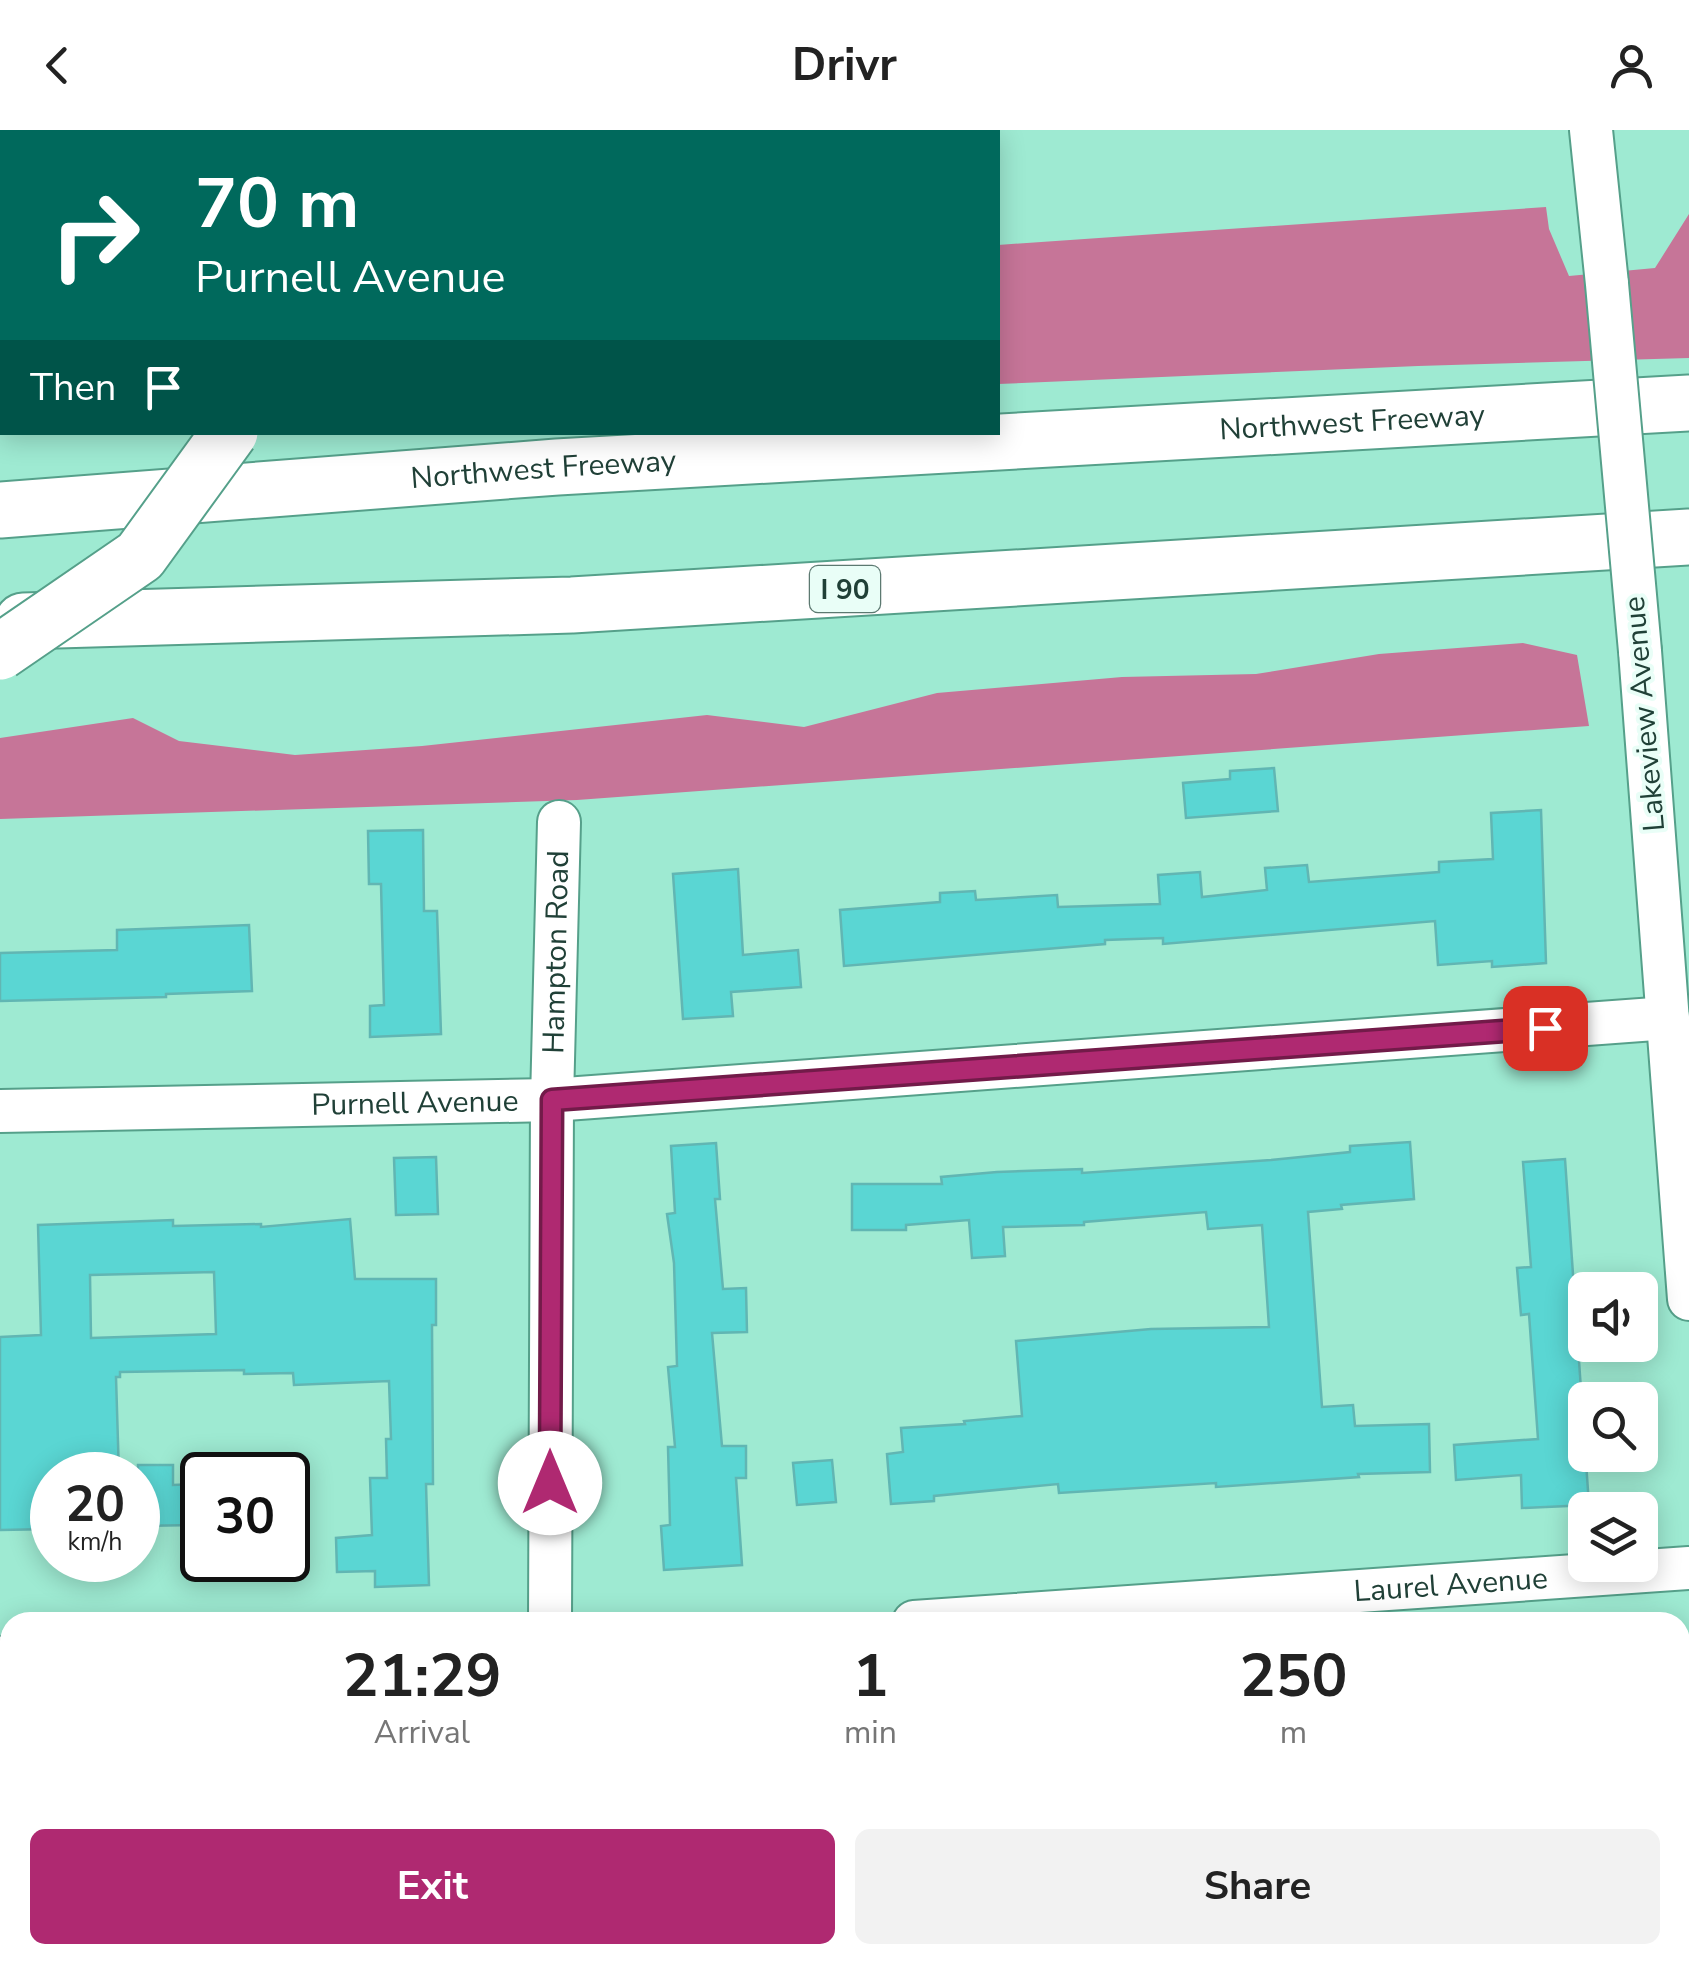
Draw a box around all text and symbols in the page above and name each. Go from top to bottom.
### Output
text: Drivr [792,35,897,96]
icon: back [30,38,85,93]
icon: person [1604,38,1659,93]
text: 70 m [195,156,359,252]
icon: right [30,170,160,300]
text: Purnell Avenue [195,247,505,308]
icon: arrive [136,360,191,415]
text: Then [30,362,116,413]
street label: Northwest Freeway [1218,395,1487,451]
street label: Northwest Freeway [409,440,678,499]
road number: I 90 [810,566,880,612]
street label: Lakeview Avenue [1614,595,1675,833]
street label: Hampton Road [533,850,579,1054]
pin [1503,986,1588,1071]
icon: arrive [1518,1001,1573,1056]
street label: Purnell Avenue [311,1081,519,1126]
map controls [1568,1272,1658,1582]
button: sound [1568,1272,1658,1362]
button: search [1568,1382,1658,1472]
position arrow [498,1431,602,1535]
speed limit sign: 30 [180,1452,310,1582]
text: 20 [65,1470,125,1539]
button: layers [1568,1492,1658,1582]
text: km/h [67,1525,123,1559]
street label: Laurel Avenue [1352,1558,1549,1612]
text: 21:29 [343,1635,501,1717]
text: 1 [852,1635,888,1717]
text: 250 [1239,1635,1347,1717]
text: Arrival [374,1711,470,1754]
text: min [844,1711,897,1754]
text: m [1280,1711,1307,1754]
button: Exit [30,1829,835,1944]
button: Share [855,1829,1660,1944]

